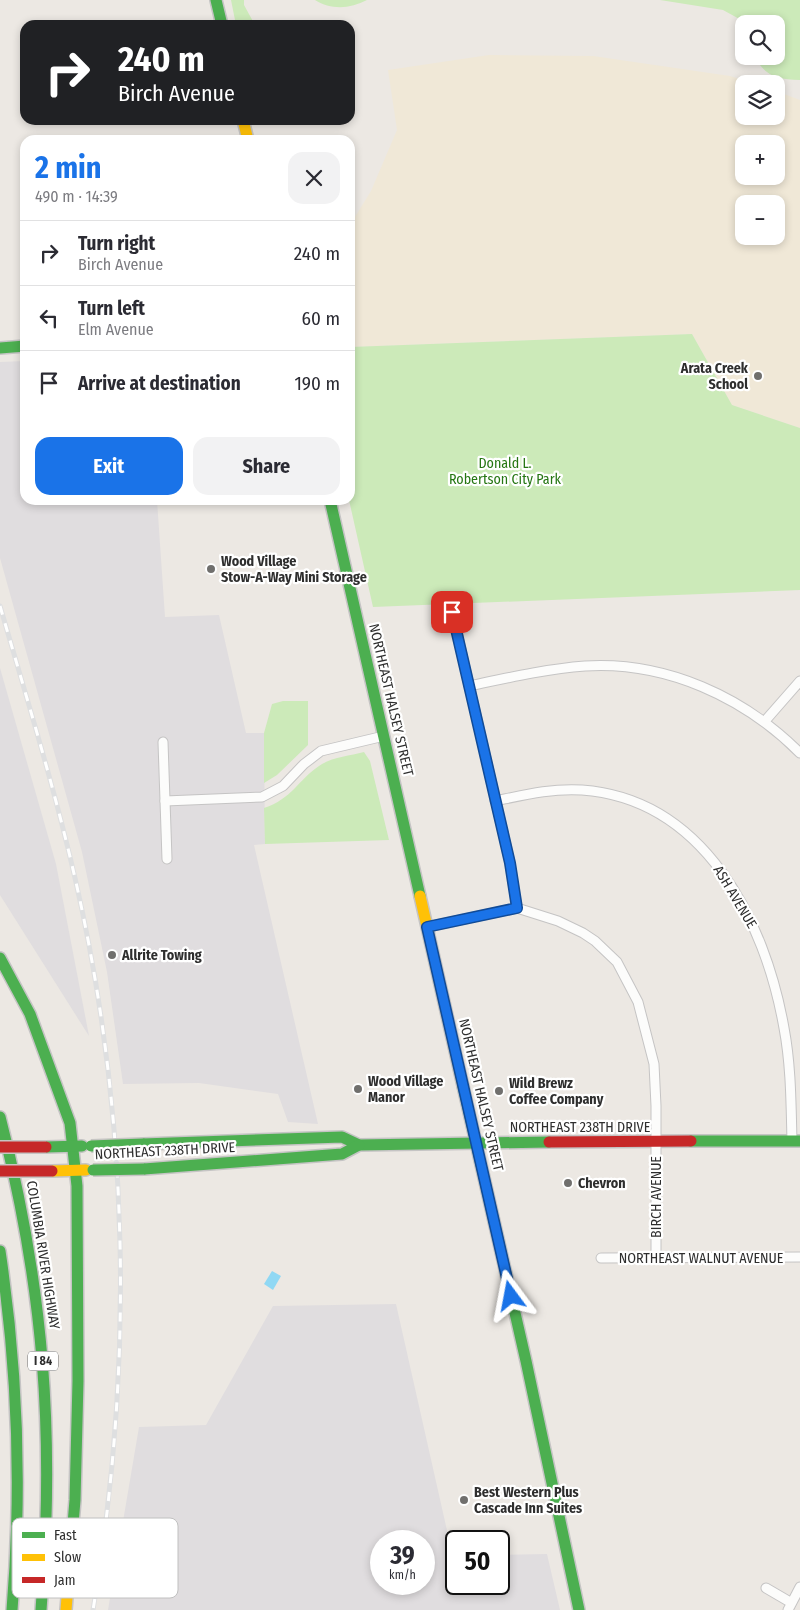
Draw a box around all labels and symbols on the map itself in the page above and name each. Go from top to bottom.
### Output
place label: Arata Creek School [680,360,749,393]
marker: Arata Creek School [752,370,764,382]
park label: Donald L. Robertson City Park [449,455,562,488]
place label: Wood Village Stow-A-Way Mini Storage [221,553,367,586]
marker: Wood Village Stow-A-Way Mini Storage [205,563,217,575]
pin [431,591,473,633]
street label: NORTHEAST HALSEY STREET [365,622,417,778]
street label: ASH AVENUE [710,863,761,932]
place label: Allrite Towing [121,947,202,964]
marker: Allrite Towing [106,949,118,961]
street label: NORTHEAST HALSEY STREET [455,1017,507,1173]
place label: Wood Village Manor [368,1073,443,1106]
place label: Wild Brewz Coffee Company [509,1075,604,1108]
marker: Wood Village Manor [352,1083,364,1095]
marker: Wild Brewz Coffee Company [493,1085,505,1097]
street label: NORTHEAST 238TH DRIVE [510,1119,651,1136]
street label: NORTHEAST 238TH DRIVE [94,1139,236,1163]
street label: BIRCH AVENUE [648,1156,665,1238]
place label: Chevron [578,1175,626,1192]
marker: Chevron [562,1177,574,1189]
street label: COLUMBIA RIVER HIGHWAY [23,1179,63,1331]
street label: NORTHEAST WALNUT AVENUE [619,1250,784,1267]
position arrow [484,1269,536,1321]
road number: I 84 [28,1352,58,1370]
place label: Best Western Plus Cascade Inn Suites [474,1484,582,1517]
marker: Best Western Plus Cascade Inn Suites [458,1494,470,1506]
legend [12,1518,178,1598]
text: Fast [54,1527,77,1544]
speed limit sign: 50 [445,1530,510,1595]
text: Slow [54,1549,81,1566]
text: Jam [54,1572,75,1589]

